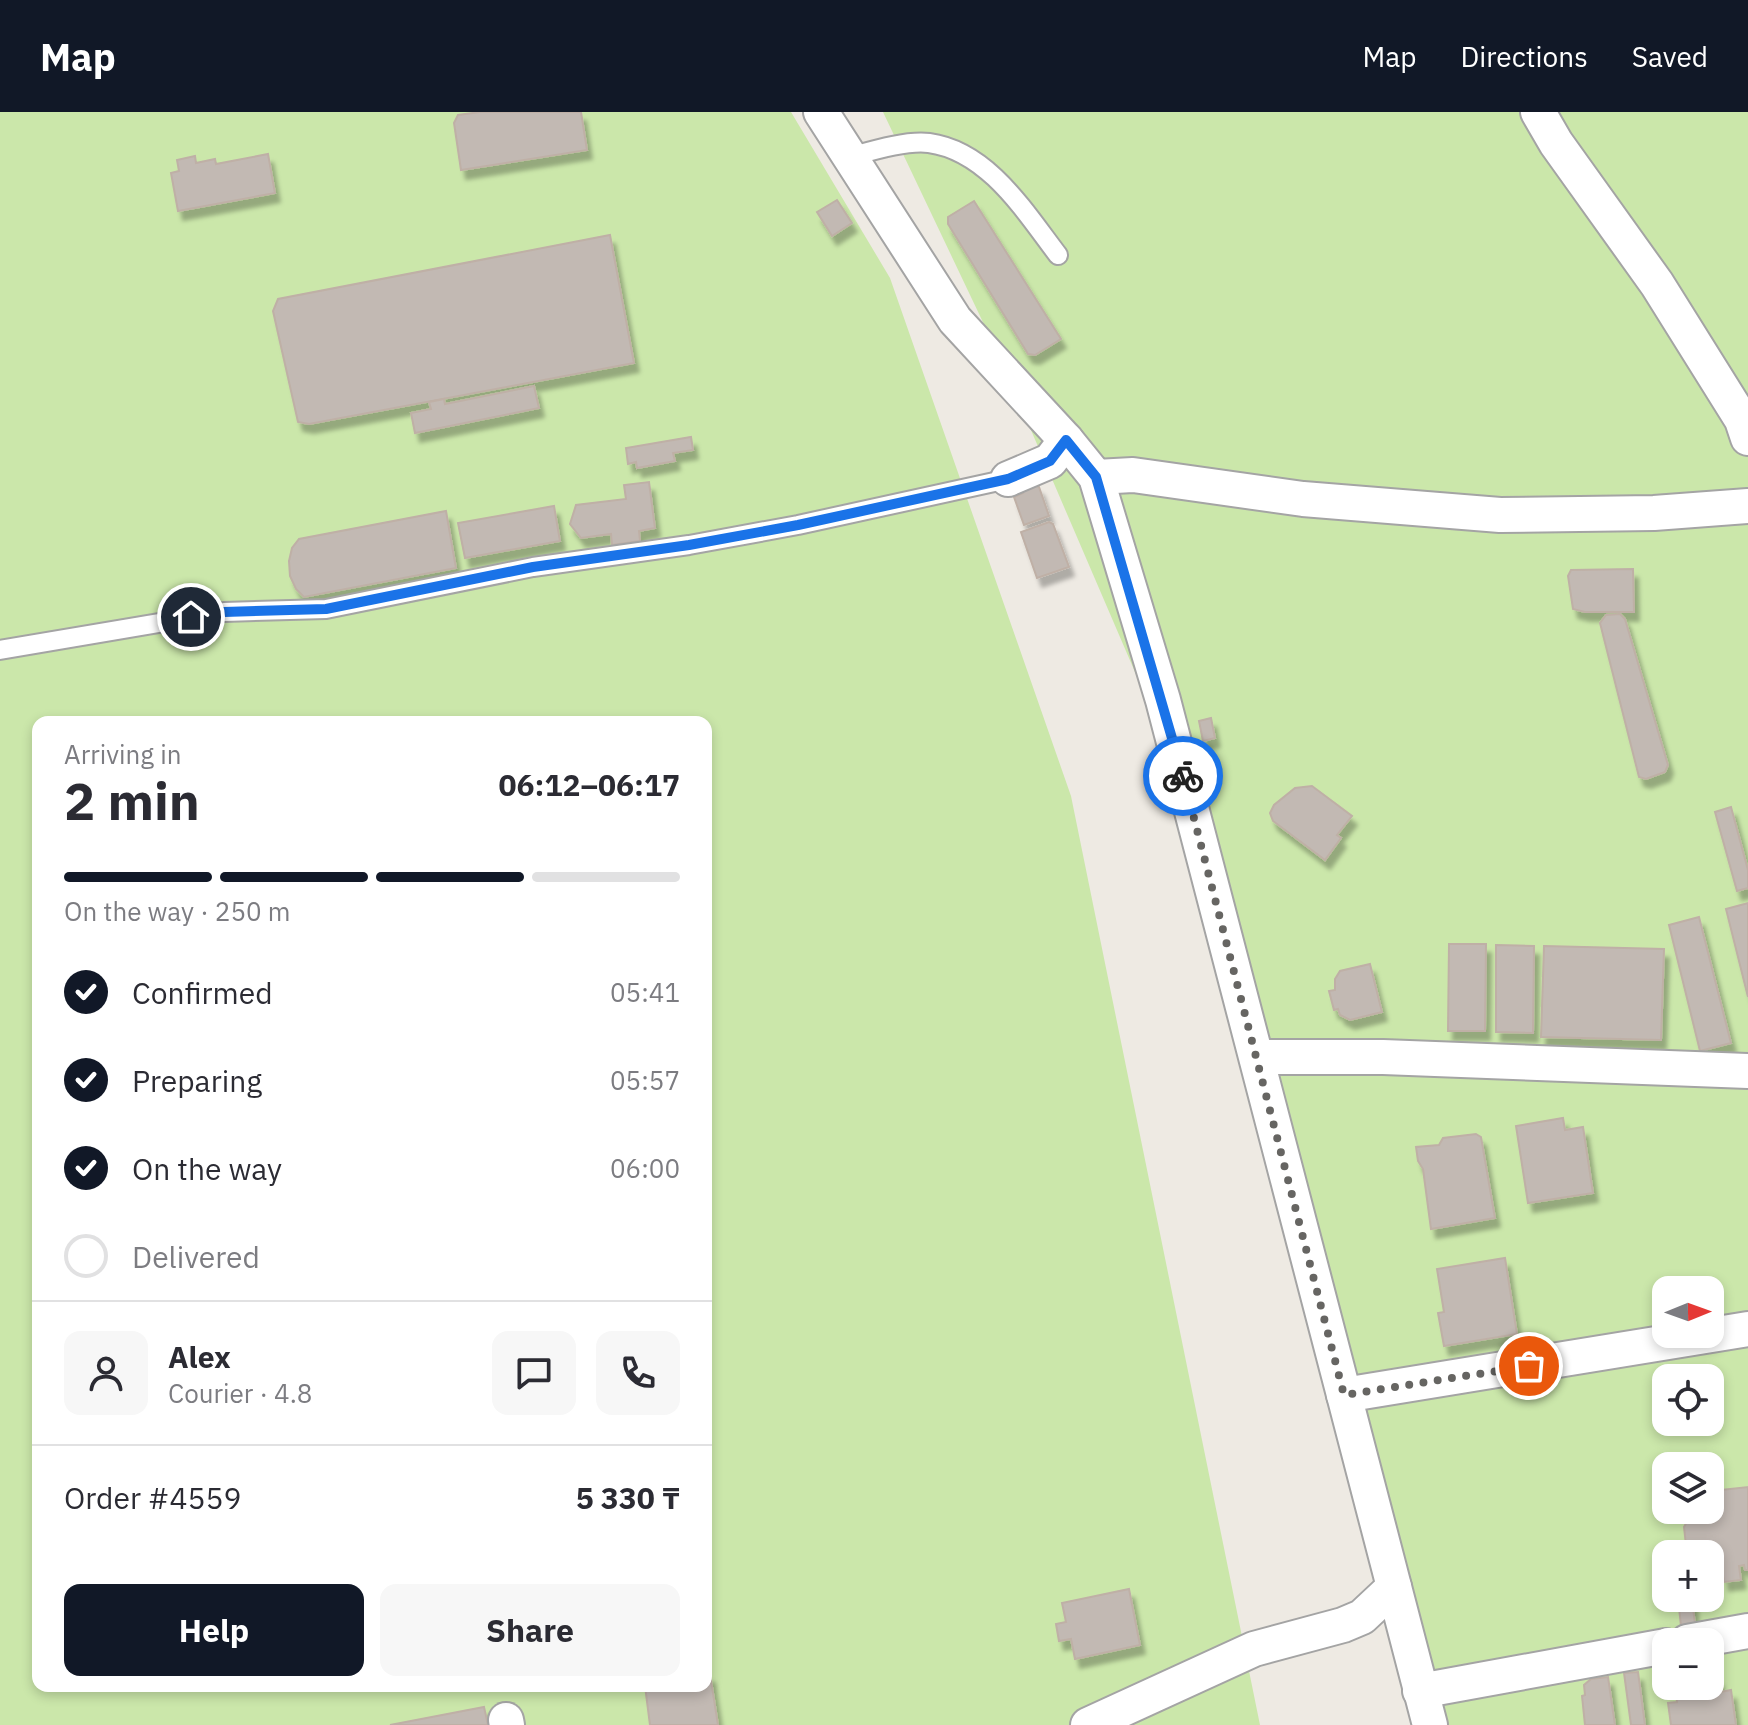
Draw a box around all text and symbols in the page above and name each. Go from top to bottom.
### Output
text: Map [40,32,116,81]
text: Map [1362,38,1416,75]
text: Directions [1460,38,1588,75]
text: Saved [1632,38,1708,75]
pin [157,583,225,651]
icon: home [169,595,213,639]
courier [1143,736,1223,816]
text: Arriving in [64,737,181,771]
icon: bike [1161,754,1205,798]
text: 06:12–06:17 [499,765,680,804]
text: 2 min [64,767,200,834]
text: On the way · 250 m [64,894,290,928]
icon: check [64,970,108,1014]
text: Confirmed [132,973,273,1012]
text: 05:41 [610,975,680,1009]
icon: check [64,1058,108,1102]
text: Preparing [132,1061,262,1100]
text: 05:57 [610,1063,680,1097]
icon: check [64,1146,108,1190]
text: On the way [132,1149,282,1188]
text: 06:00 [610,1151,680,1185]
text: Delivered [132,1237,260,1276]
north arrow [1652,1276,1724,1348]
map controls [1652,1276,1724,1700]
button: person [64,1331,148,1415]
button: chat [492,1331,576,1415]
button: phone [596,1331,680,1415]
pin [1495,1332,1563,1400]
text: Alex [168,1337,231,1376]
icon: bag [1507,1344,1551,1388]
button: locate [1652,1364,1724,1436]
text: Courier · 4.8 [168,1376,312,1410]
button: layers [1652,1452,1724,1524]
text: Order #4559 [64,1478,241,1517]
text: 5 330 ₸ [576,1478,680,1517]
button: + [1652,1540,1724,1612]
button: Help [64,1584,364,1676]
button: Share [380,1584,680,1676]
button: − [1652,1628,1724,1700]

